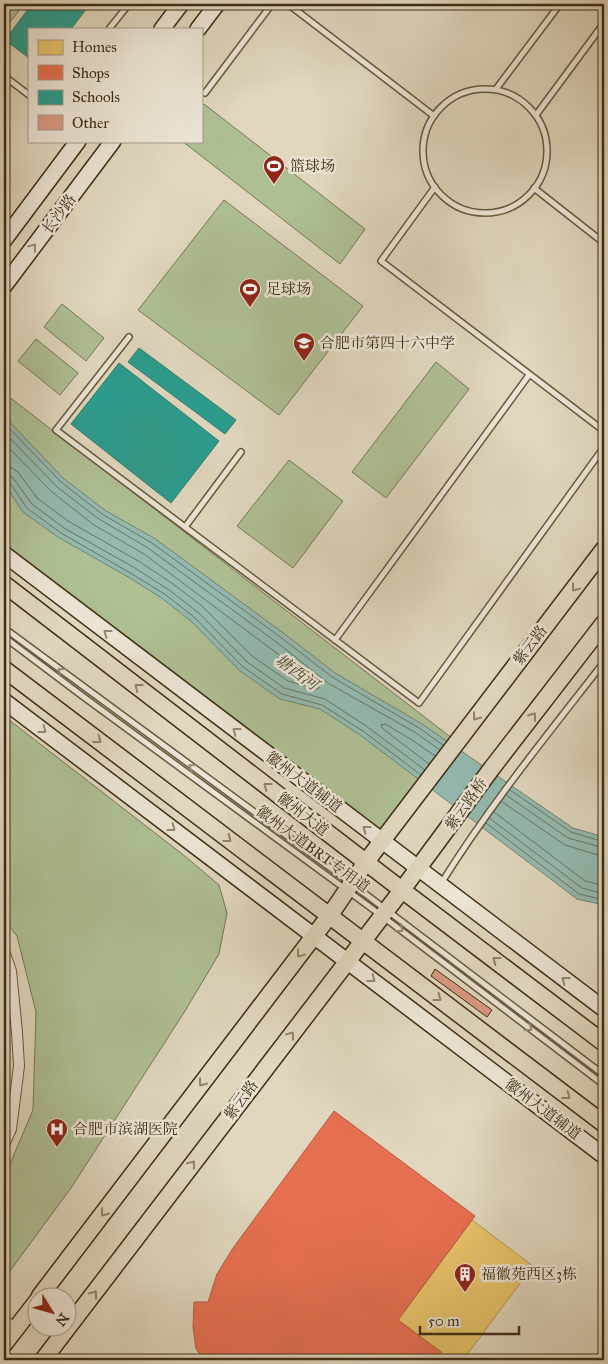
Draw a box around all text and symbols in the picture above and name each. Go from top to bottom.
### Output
legend [28,28,202,142]
text: Homes [72,38,117,56]
text: Shops [72,64,110,82]
text: Schools [72,88,120,106]
text: Other [72,114,109,132]
sports icon: 篮球场 [262,154,286,185]
place label: 篮球场 [290,157,335,175]
street label: 长沙路 [38,191,80,237]
one-way arrow [27,244,36,253]
sports icon: 足球场 [238,277,262,308]
place label: 足球场 [266,280,311,298]
school or university icon: 合肥市第四十六中学 [292,331,316,362]
place label: 合肥市第四十六中学 [320,334,455,352]
one-way arrow [572,582,580,591]
street label: 紫云路 [509,622,551,668]
one-way arrow [104,630,113,638]
water label: 塘西河 [272,650,324,696]
one-way arrow [58,668,67,677]
one-way arrow [135,684,144,692]
one-way arrow [473,711,481,720]
one-way arrow [527,712,536,721]
one-way arrow [37,725,46,733]
one-way arrow [232,728,242,737]
one-way arrow [92,735,101,743]
street label: 徽州大道辅道 [263,748,345,816]
one-way arrow [189,764,198,773]
street label: 紫云路桥 [441,774,491,834]
one-way arrow [264,783,273,791]
street label: 徽州大道 [274,788,332,840]
street label: 徽州大道BRT专用道 [253,802,373,896]
one-way arrow [166,823,175,831]
one-way arrow [362,826,372,835]
one-way arrow [222,833,231,841]
one-way arrow [394,924,403,932]
one-way arrow [298,948,306,957]
one-way arrow [493,958,502,966]
one-way arrow [366,974,375,982]
one-way arrow [561,977,571,986]
one-way arrow [432,992,441,1000]
one-way arrow [523,1022,533,1031]
one-way arrow [285,1032,293,1041]
street label: 徽州大道辅道 [502,1075,584,1143]
one-way arrow [199,1077,208,1087]
street label: 紫云路 [220,1077,262,1123]
one-way arrow [561,1090,570,1098]
hospital icon: 合肥市滨湖医院 [45,1117,69,1148]
place label: 合肥市滨湖医院 [73,1120,178,1138]
one-way arrow [187,1161,195,1170]
one-way arrow [101,1207,110,1217]
building icon: 福徽苑西区3栋 [453,1262,477,1293]
place label: 福徽苑西区3栋 [481,1265,577,1283]
north arrow [28,1286,78,1336]
one-way arrow [88,1291,96,1300]
scale bar [420,1304,519,1336]
text: N [52,1310,72,1329]
text: 50 m [428,1312,460,1330]

